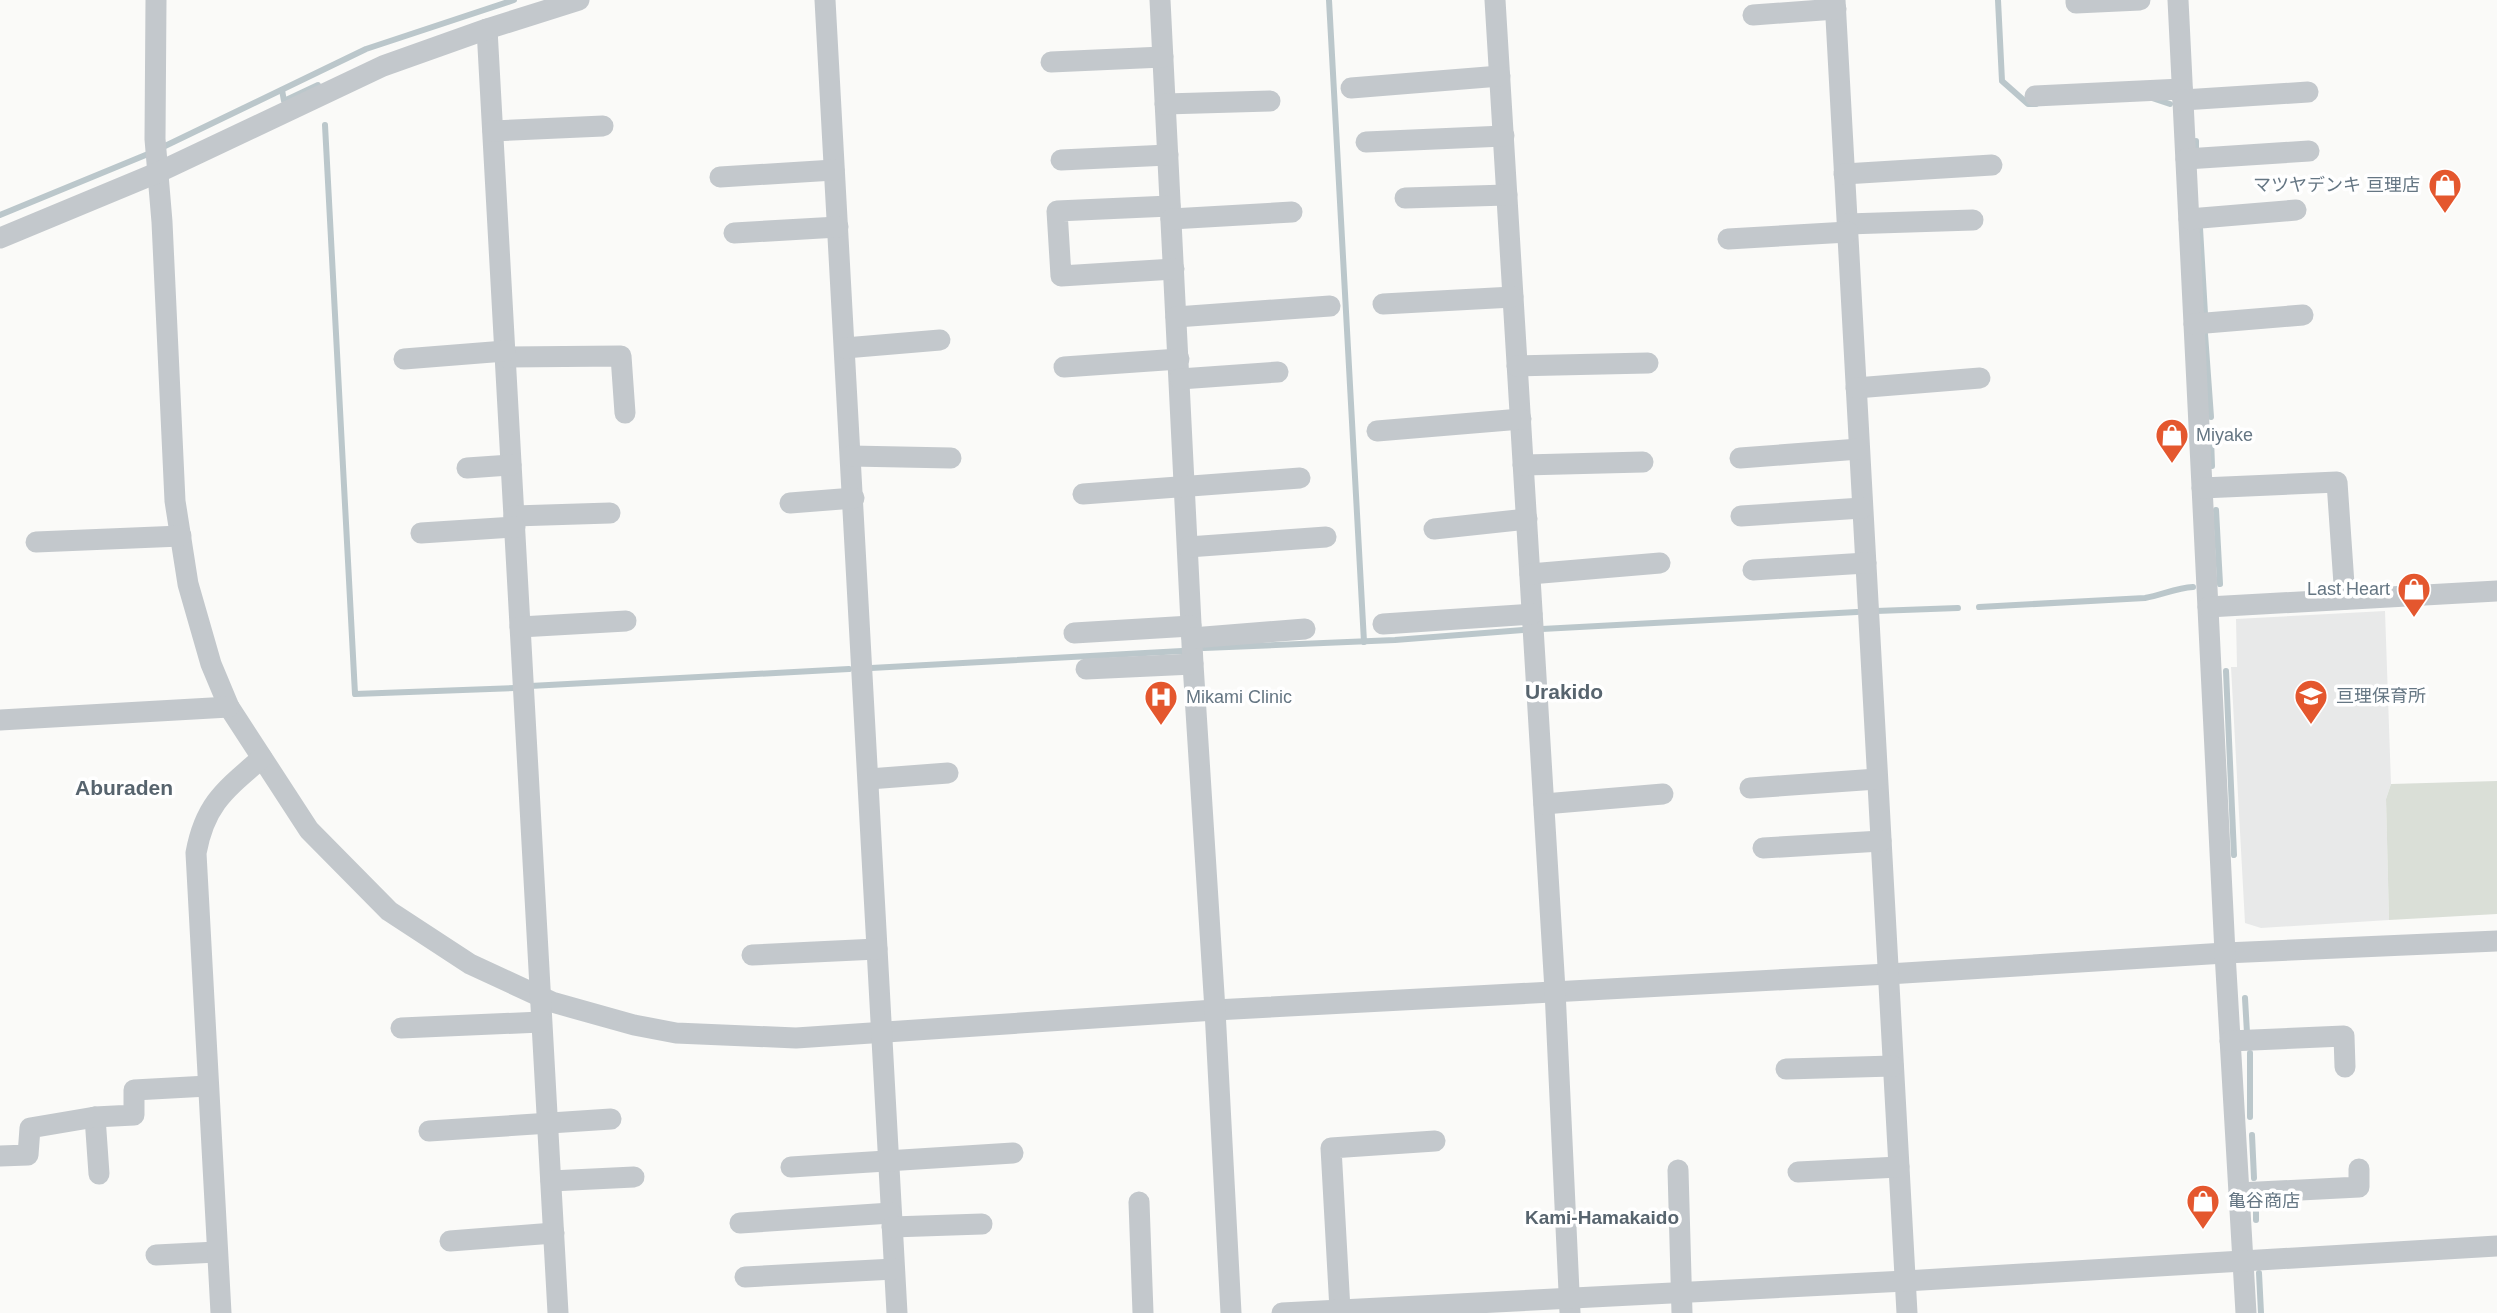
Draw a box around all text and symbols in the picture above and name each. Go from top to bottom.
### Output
shop icon: マツヤデンキ 亘理店 [2426,166,2464,215]
place label: マツヤデンキ 亘理店 [2253,175,2420,195]
shop icon: Miyake [2153,416,2191,465]
place label: Miyake [2196,425,2253,445]
shop icon: Last Heart [2395,570,2433,619]
place label: Last Heart [2307,579,2390,599]
school or university icon: 亘理保育所 [2292,677,2330,726]
hospital icon: Mikami Clinic [1142,678,1180,727]
district label: Urakido [1525,680,1603,703]
place label: 亘理保育所 [2336,686,2426,706]
place label: Mikami Clinic [1186,687,1292,707]
district label: Aburaden [75,776,173,799]
shop icon: 亀谷商店 [2184,1182,2222,1231]
place label: 亀谷商店 [2228,1191,2300,1211]
district label: Kami-Hamakaido [1525,1207,1679,1228]

